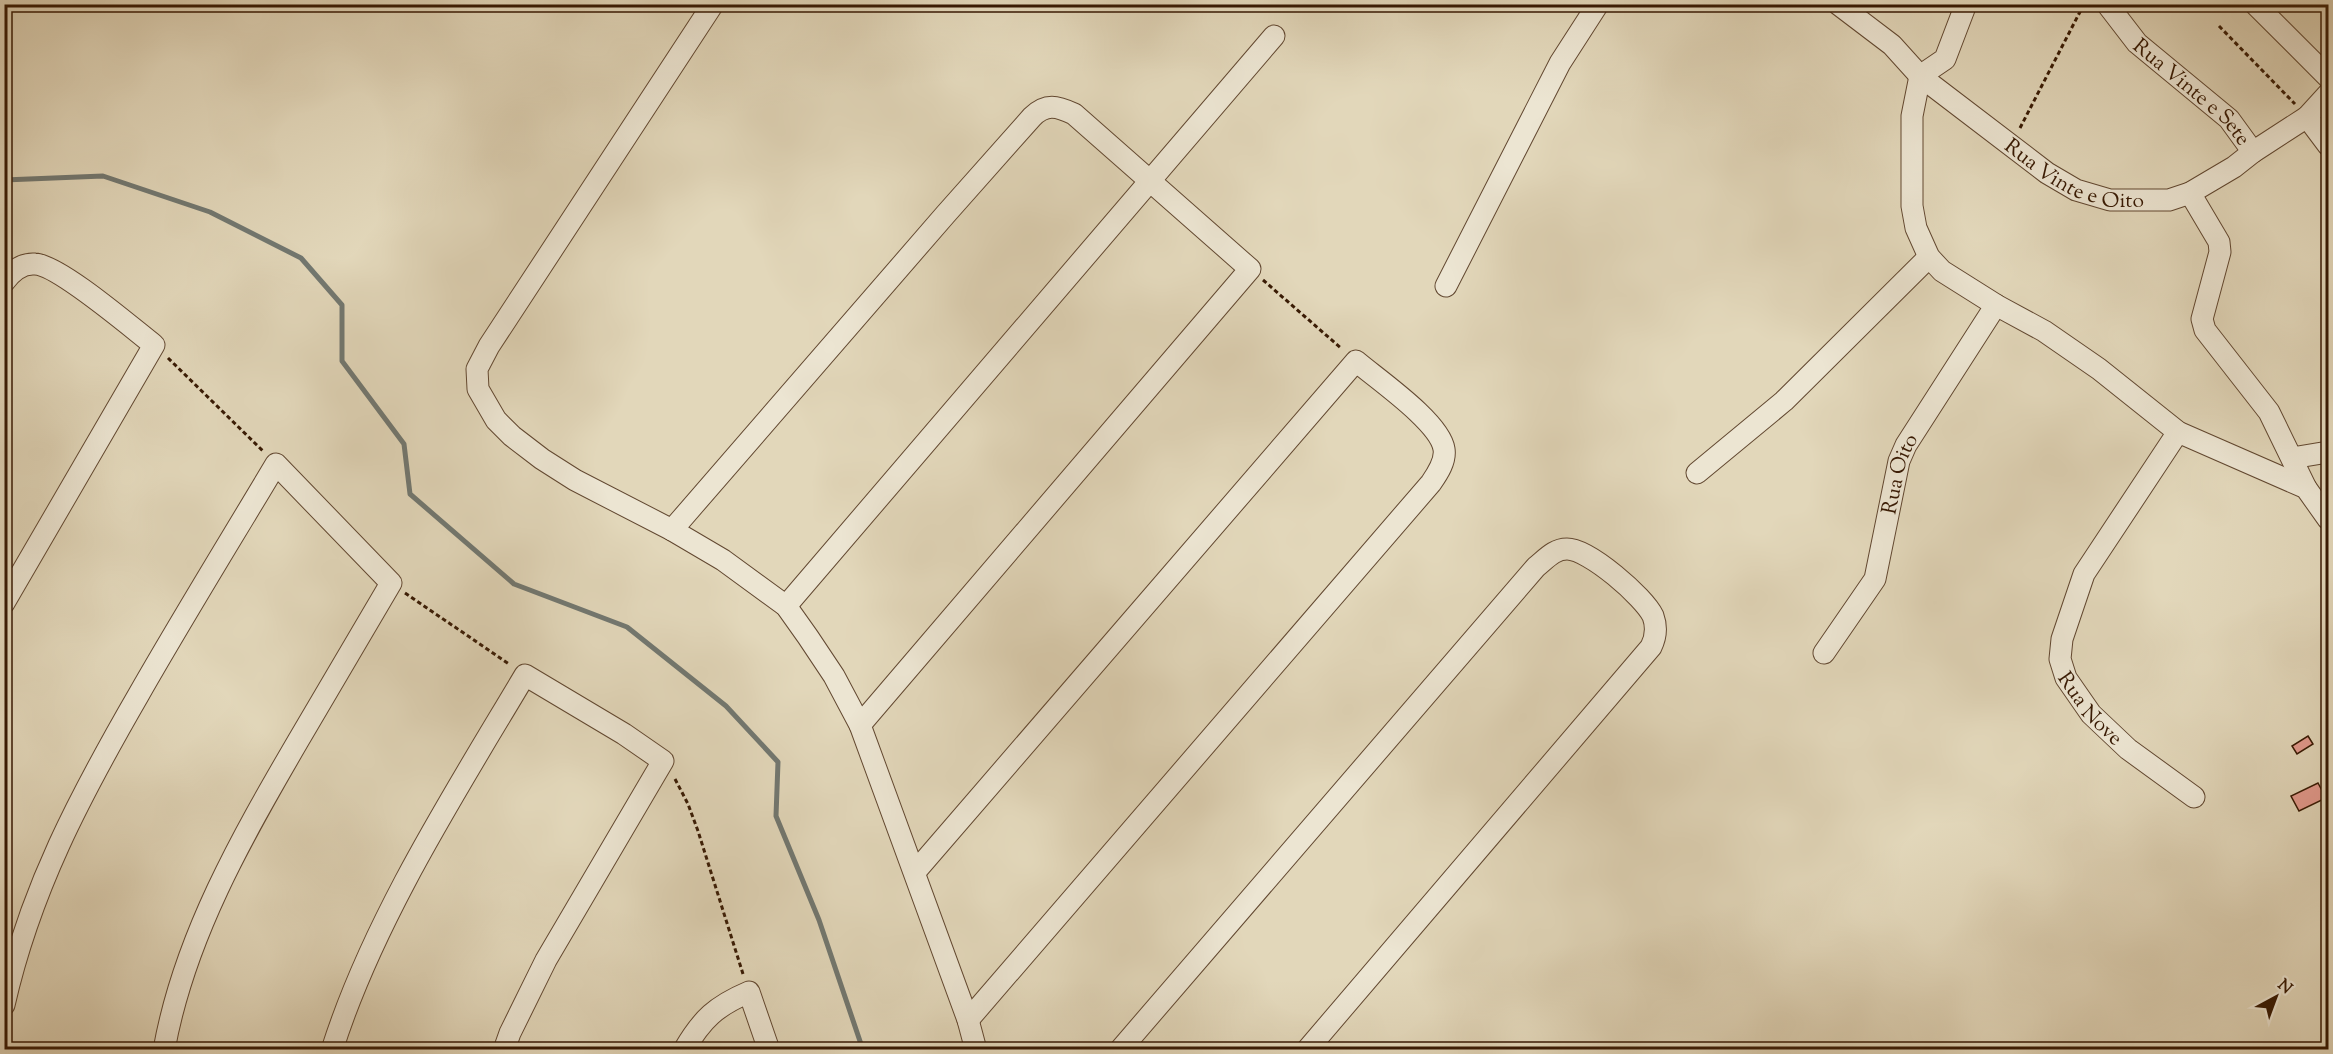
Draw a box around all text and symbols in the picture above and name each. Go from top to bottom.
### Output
street label: Rua Vinte e Sete [2125,32,2257,153]
street label: Rua Vinte e Oito [1997,132,2144,217]
street label: Rua Oito [1876,428,1927,517]
street label: Rua Nove [2049,666,2129,753]
north arrow [2246,967,2306,1027]
text: N [2272,975,2297,1001]

